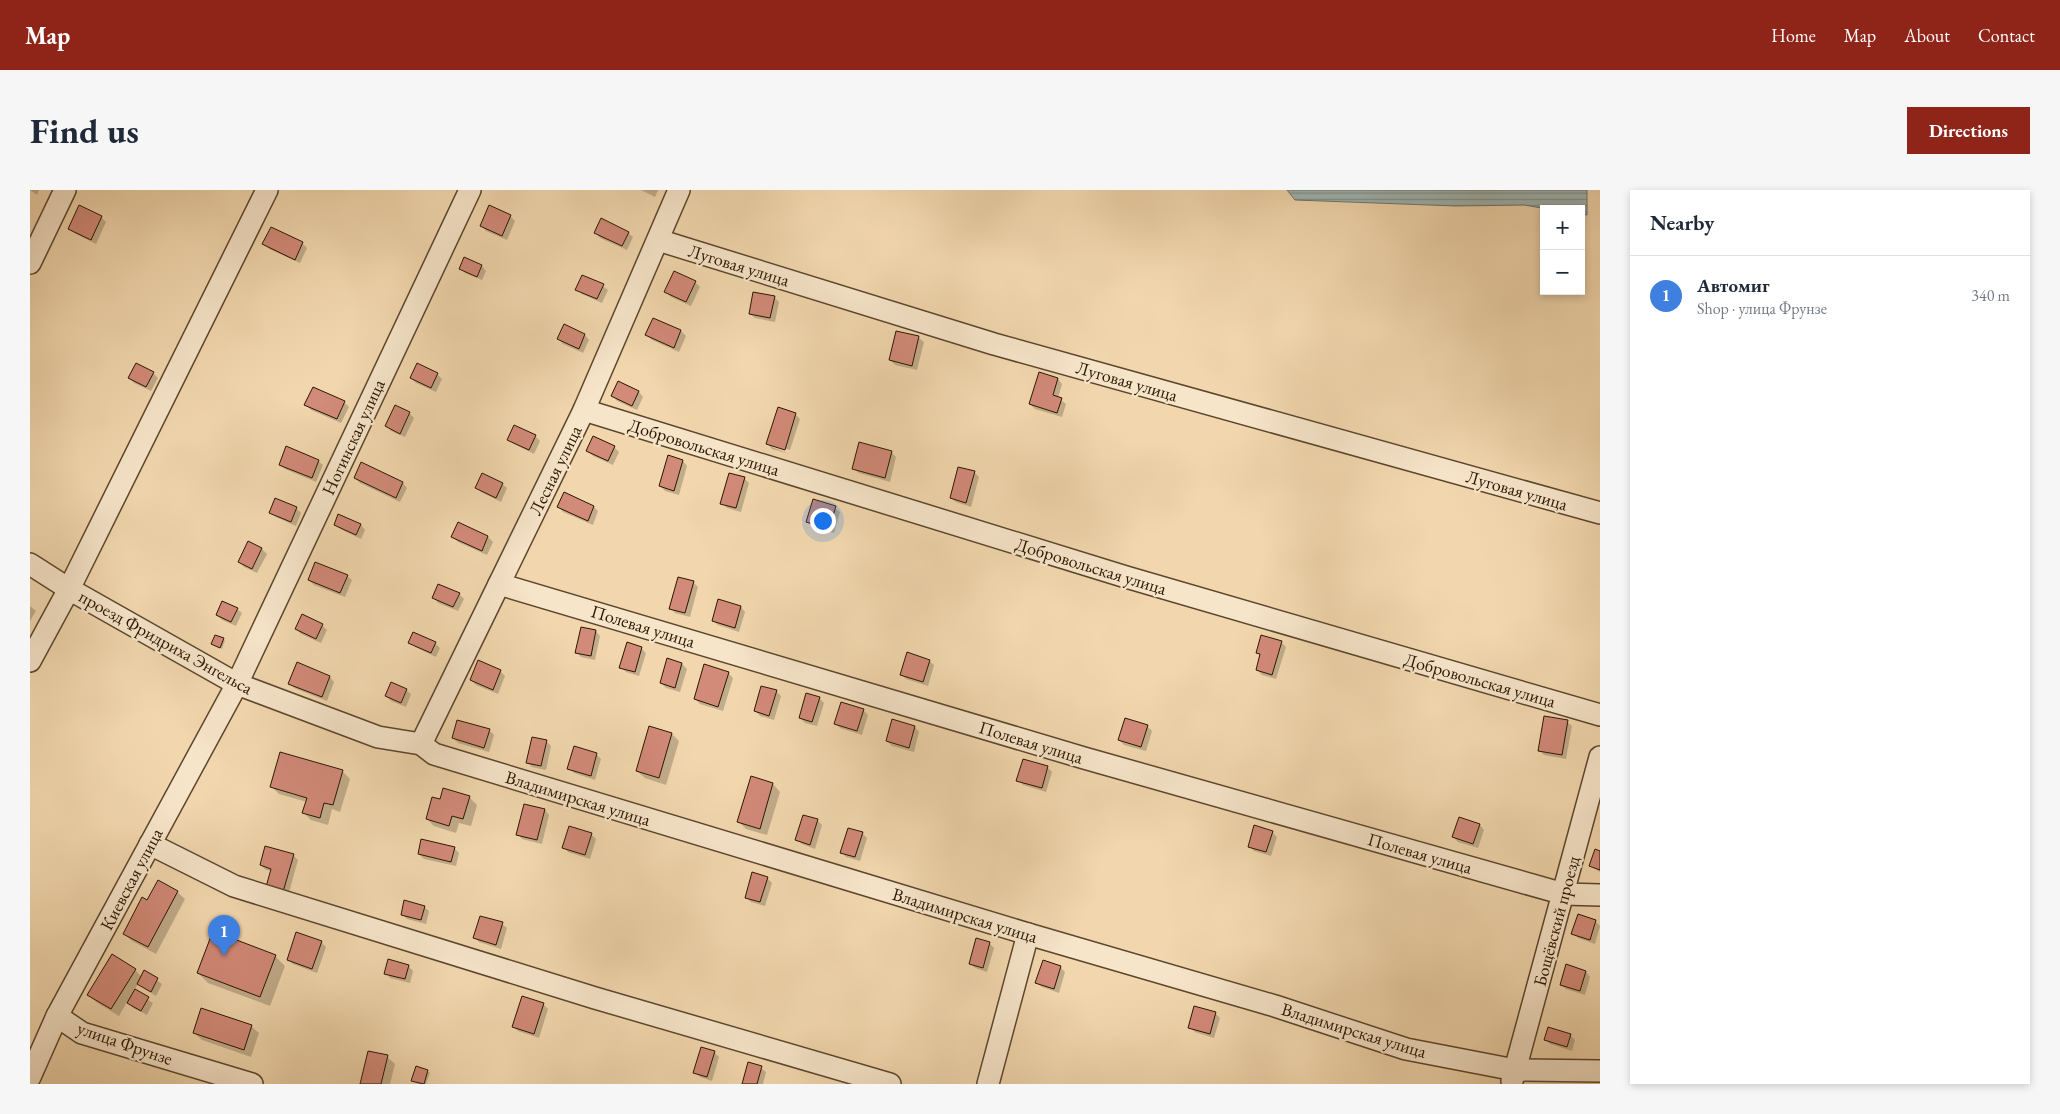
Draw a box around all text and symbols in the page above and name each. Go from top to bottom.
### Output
text: Map [25,20,70,51]
text: Home [1771,24,1816,47]
text: Map [1844,24,1876,47]
text: About [1904,24,1950,47]
text: Contact [1978,24,2035,47]
button: Directions [1907,107,2030,154]
text: Find us [30,108,139,153]
map controls [1540,205,1585,295]
button: + [1540,205,1585,250]
text: Nearby [1650,209,1714,236]
street label: Луговая улица [686,239,793,292]
button: − [1540,250,1585,295]
text: Автомиг [1697,273,1769,298]
text: 1 [1662,285,1670,306]
text: 340 m [1971,285,2010,306]
text: Shop · улица Фрунзе [1697,298,1827,319]
street label: Луговая улица [1074,356,1181,407]
street label: Ногинская улица [316,375,390,499]
street label: Добровольская улица [626,413,783,481]
street label: Лесная улица [523,421,587,519]
street label: Луговая улица [1464,465,1571,516]
your location [810,508,836,534]
street label: Добровольская улица [1013,532,1170,600]
street label: проезд Фридриха Энгельса [75,585,258,700]
street label: Полевая улица [588,599,699,653]
street label: Добровольская улица [1402,647,1559,713]
street label: Полевая улица [976,715,1087,769]
street label: Владимирская улица [503,765,654,831]
street label: Киевская улица [94,823,168,934]
street label: Полевая улица [1365,827,1476,879]
street label: Бощёвский проезд [1528,853,1584,989]
street label: Владимирская улица [890,882,1041,948]
pin: 1 [208,915,240,956]
street label: Владимирская улица [1279,997,1430,1063]
street label: улица Фрунзе [74,1016,176,1070]

